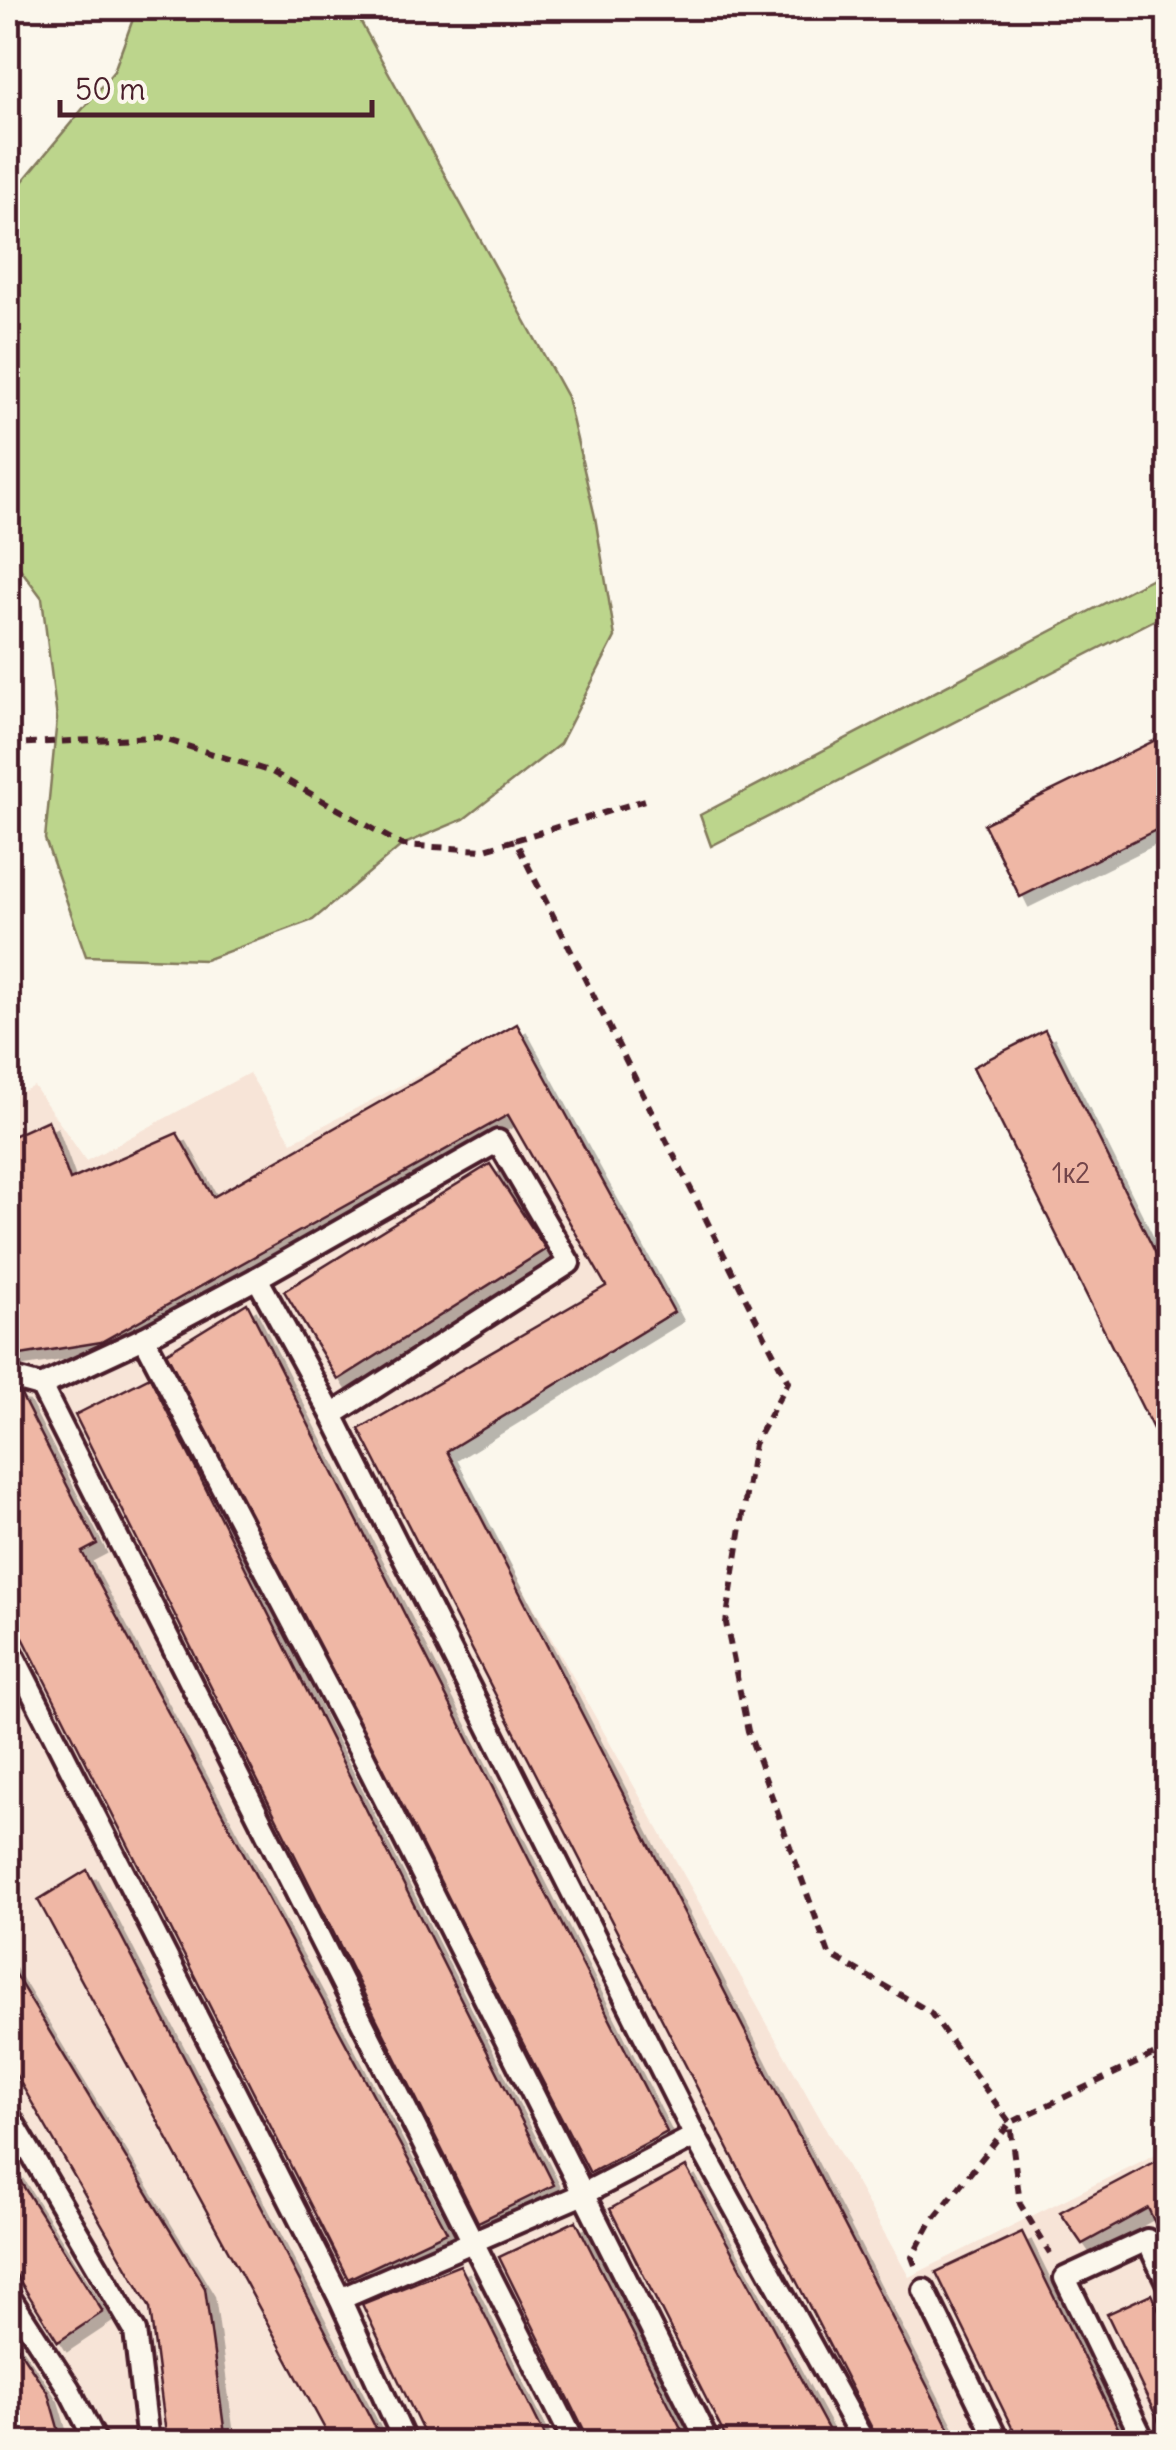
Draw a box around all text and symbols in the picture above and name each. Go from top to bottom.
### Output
scale bar [60,55,372,117]
text: 50 m [75,70,145,108]
house number: 1к2 [1052,1155,1090,1191]

